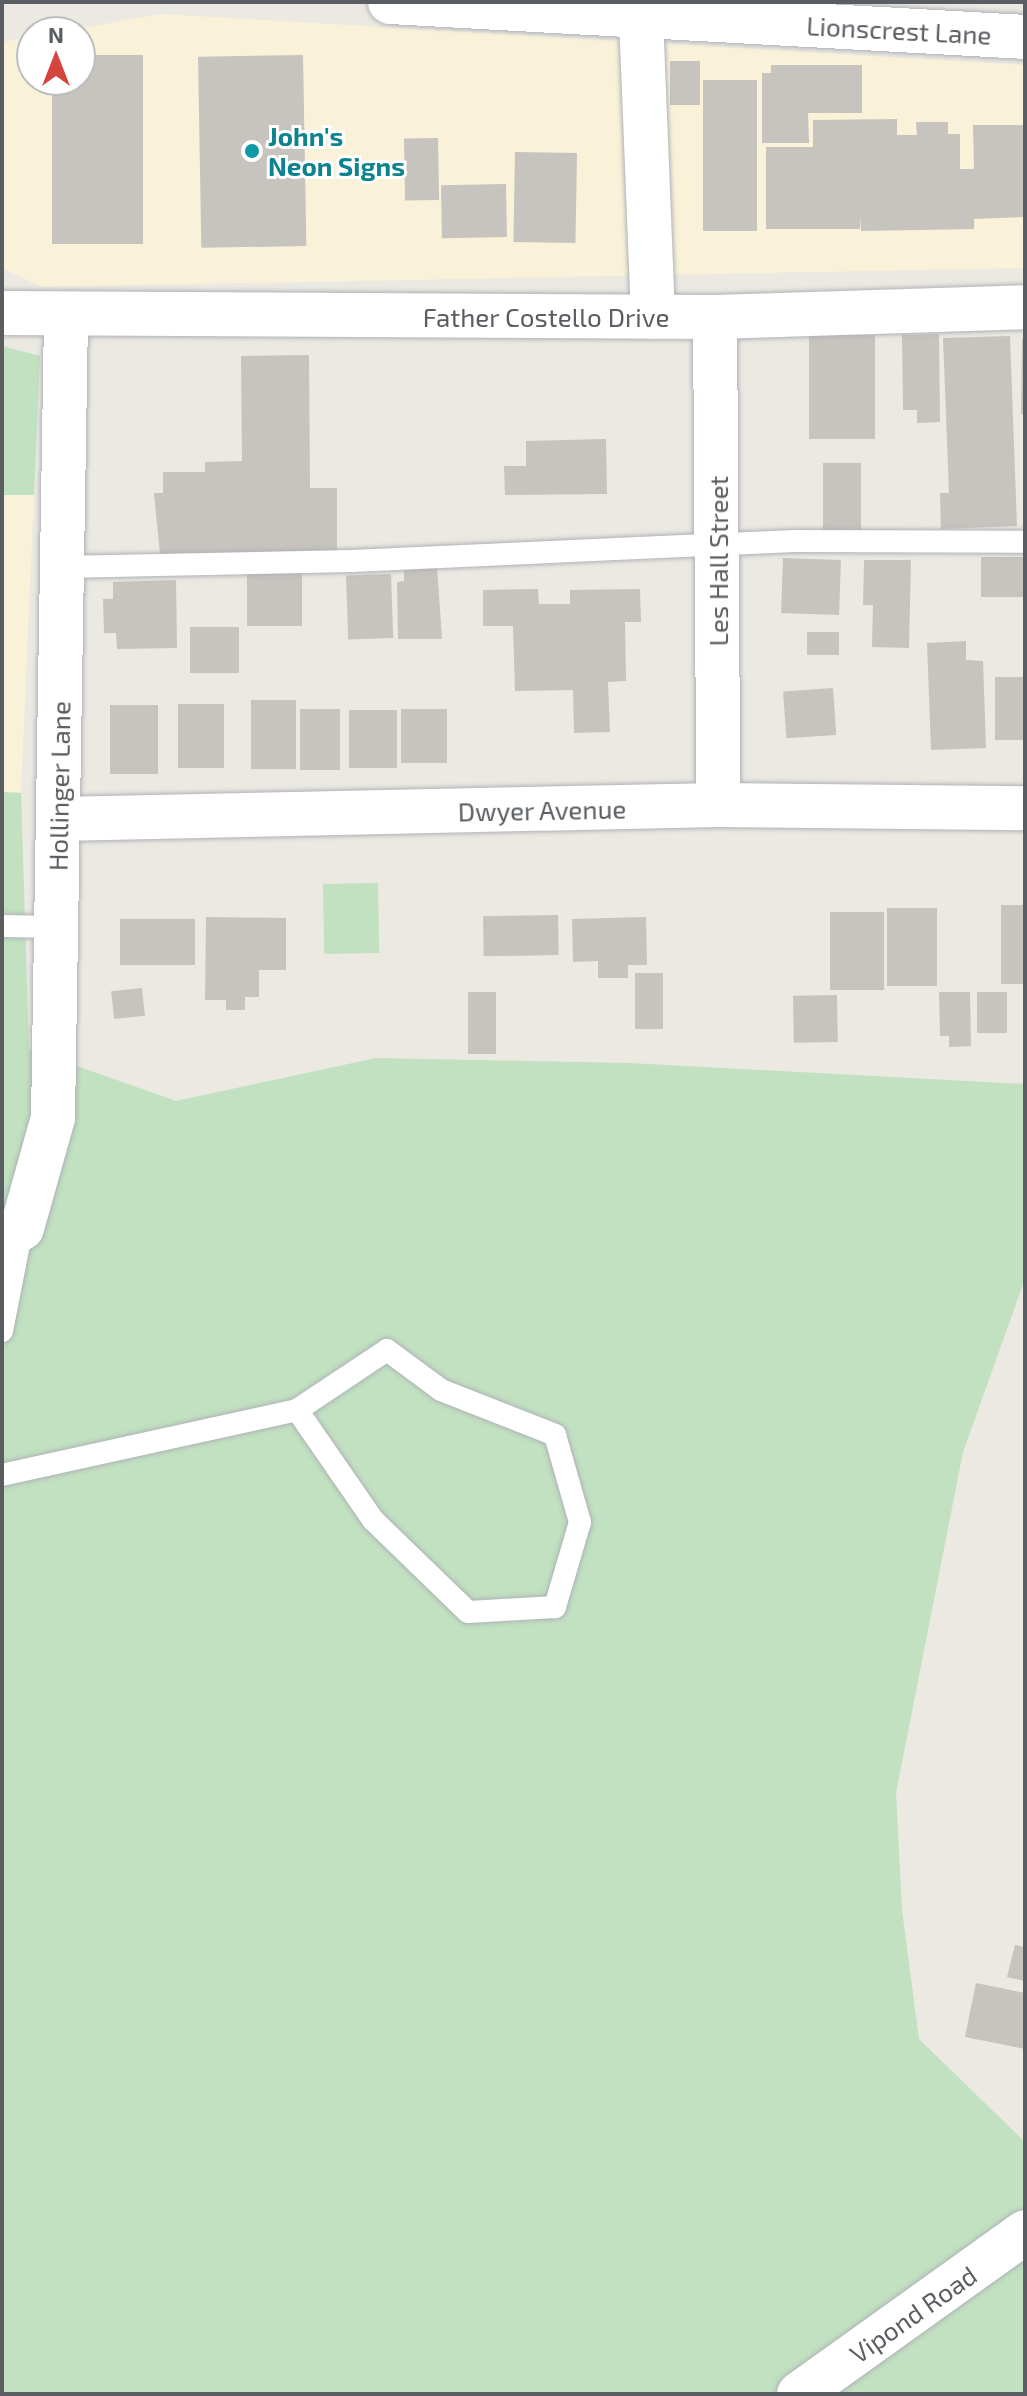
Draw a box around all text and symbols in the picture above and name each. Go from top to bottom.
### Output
street label: Lionscrest Lane [806,10,992,50]
north arrow [16,16,96,96]
text: N [48,21,64,47]
place label: John's Neon Signs [268,120,405,182]
marker: John's Neon Signs [243,142,261,160]
street label: Father Costello Drive [422,301,670,333]
street label: Les Hall Street [702,475,734,647]
street label: Hollinger Lane [42,701,76,871]
street label: Dwyer Avenue [457,793,627,827]
street label: Vipond Road [844,2259,982,2369]

